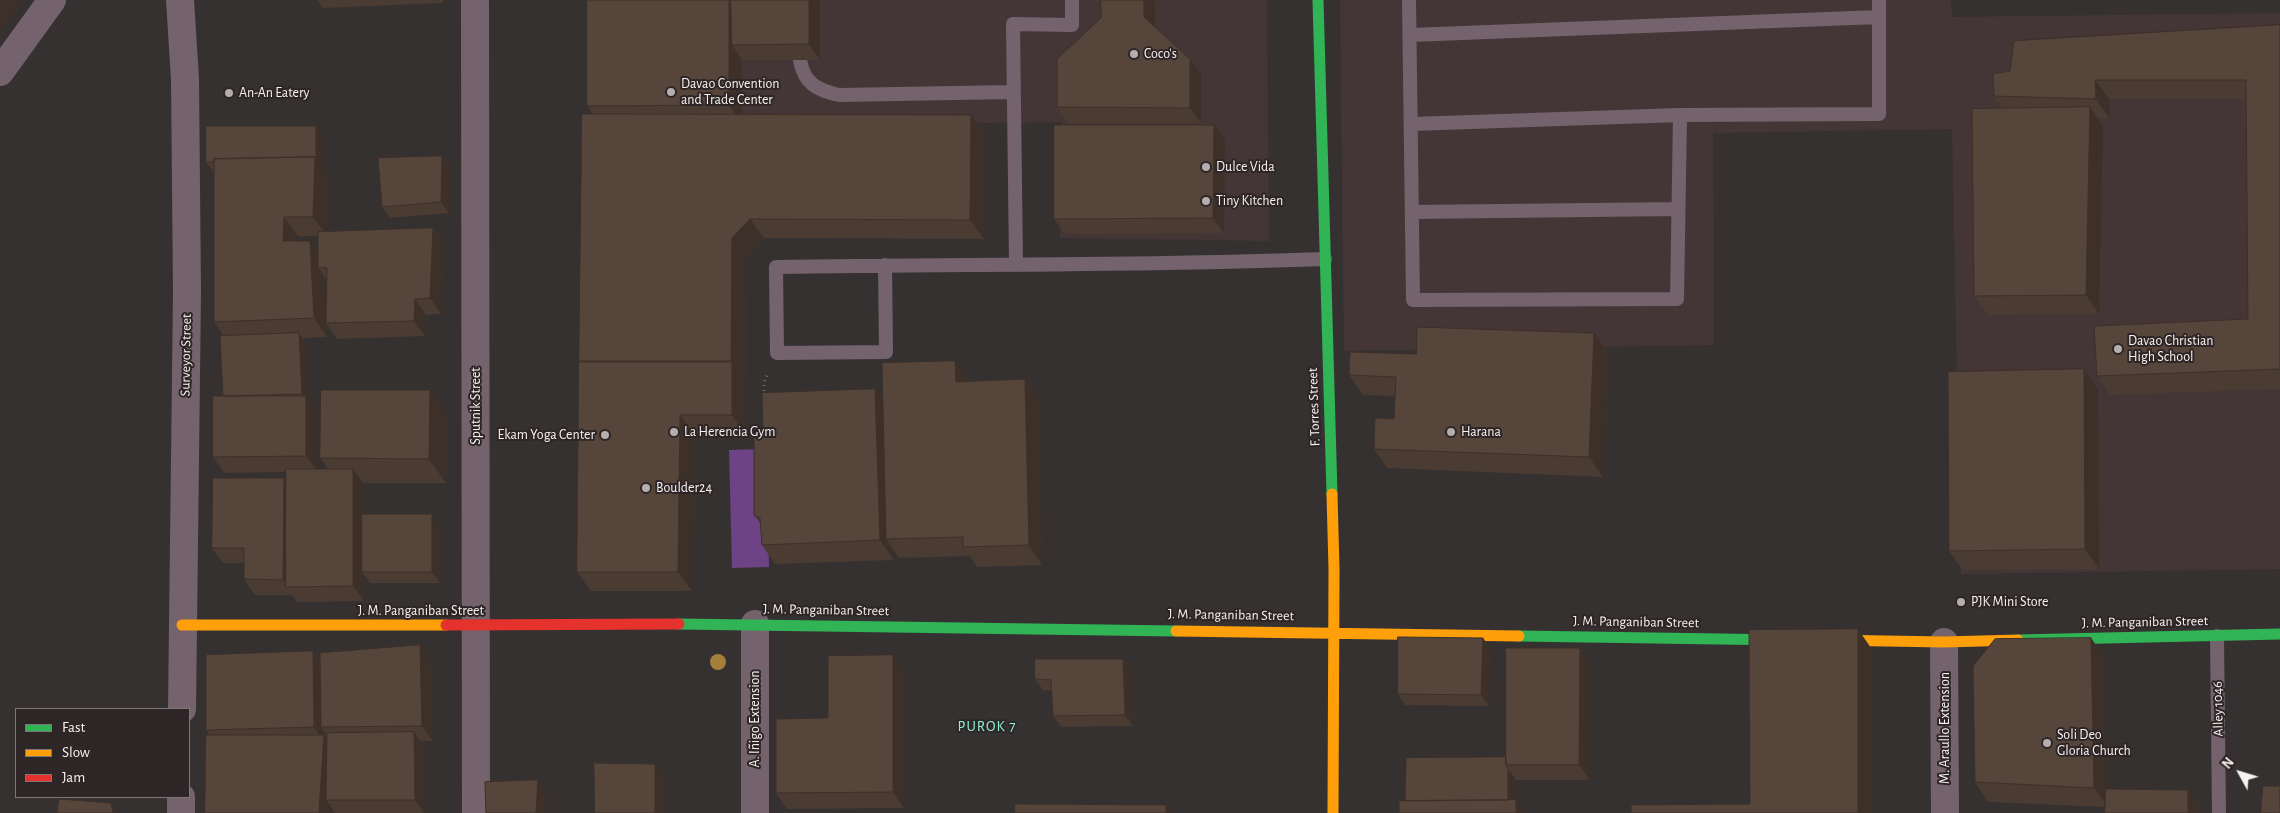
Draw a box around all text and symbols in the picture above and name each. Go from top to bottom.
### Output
place label: Coco's [1144,46,1177,62]
marker: Coco's [1128,48,1140,60]
place label: Davao Convention and Trade Center [681,76,780,108]
place label: An-An Eatery [239,85,310,101]
marker: Davao Convention and Trade Center [665,86,677,98]
marker: An-An Eatery [223,87,235,99]
place label: Dulce Vida [1216,159,1275,175]
marker: Dulce Vida [1200,161,1212,173]
place label: Tiny Kitchen [1216,193,1283,209]
marker: Tiny Kitchen [1200,195,1212,207]
street label: Surveyor Street [177,313,195,397]
place label: Davao Christian High School [2128,333,2214,366]
marker: Davao Christian High School [2112,343,2124,355]
street label: Sputnik Street [468,367,484,445]
street label: F. Torres Street [1304,367,1324,447]
place label: La Herencia Gym [684,424,775,440]
place label: Harana [1461,424,1501,440]
marker: La Herencia Gym [668,426,680,438]
marker: Harana [1445,426,1457,438]
place label: Ekam Yoga Center [498,427,595,443]
marker: Ekam Yoga Center [599,429,611,441]
place label: Boulder24 [656,480,712,496]
marker: Boulder24 [640,482,652,494]
place label: PJK Mini Store [1971,594,2049,610]
marker: PJK Mini Store [1955,596,1967,608]
street label: J. M. Panganiban Street [763,601,889,619]
street label: J. M. Panganiban Street [358,603,484,619]
street label: J. M. Panganiban Street [1168,606,1294,624]
street label: J. M. Panganiban Street [1573,613,1699,631]
street label: J. M. Panganiban Street [2082,613,2208,631]
street label: A. Iñigo Extension [747,670,763,768]
street label: M. Araullo Extension [1937,672,1953,784]
street label: Alley 1046 [2209,681,2227,737]
legend [15,708,190,798]
district label: PUROK 7 [957,717,1017,735]
text: Fast [62,720,85,735]
place label: Soli Deo Gloria Church [2057,727,2131,760]
marker: Soli Deo Gloria Church [2041,737,2053,749]
text: Slow [62,745,90,760]
north arrow [2215,748,2265,798]
text: N [2220,755,2237,772]
text: Jam [62,770,85,785]

